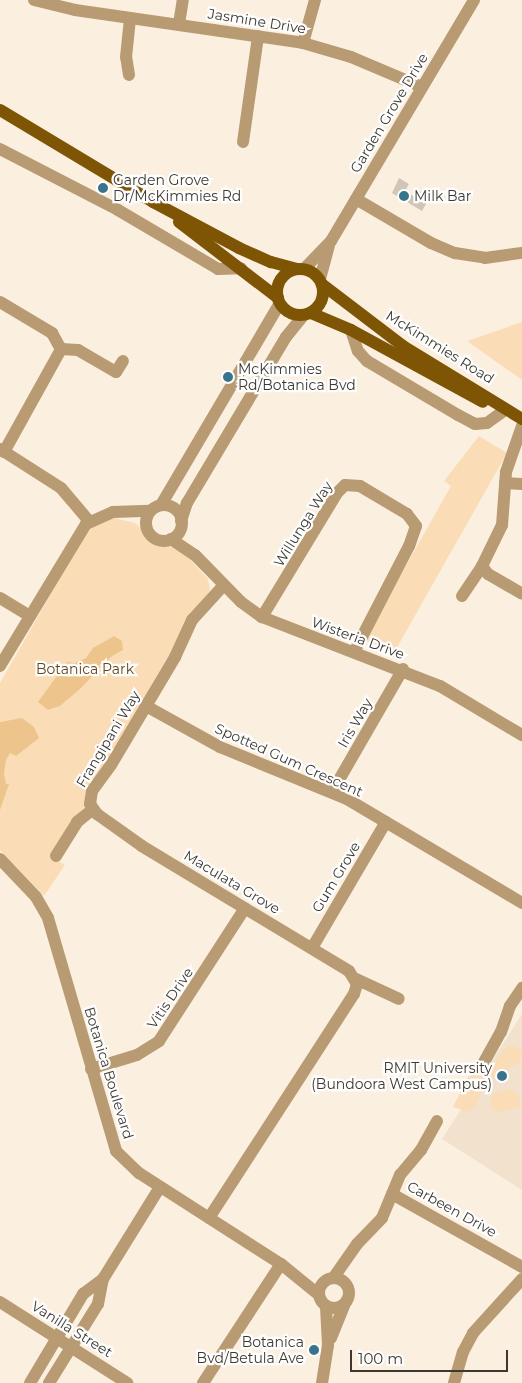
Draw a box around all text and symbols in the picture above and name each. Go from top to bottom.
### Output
street label: Jasmine Drive [207,5,307,37]
street label: Garden Grove Drive [347,50,431,176]
place label: Garden Grove Dr/McKimmies Rd [113,172,241,204]
marker: Garden Grove Dr/McKimmies Rd [97,182,109,194]
place label: Milk Bar [414,188,471,204]
marker: Milk Bar [398,190,410,202]
street label: McKimmies Road [383,307,497,387]
place label: McKimmies Rd/Botanica Bvd [238,361,356,394]
marker: McKimmies Rd/Botanica Bvd [222,371,234,383]
street label: Willunga Way [270,478,336,570]
street label: Wisteria Drive [309,613,407,663]
park label: Botanica Park [36,661,134,677]
street label: Frangipani Way [73,688,143,790]
street label: Iris Way [334,695,376,751]
street label: Spotted Gum Crescent [212,720,366,800]
street label: Gum Grove [308,839,364,915]
street label: Maculata Grove [181,847,283,917]
street label: Vitis Drive [144,964,196,1032]
street label: Botanica Boulevard [81,1005,137,1141]
place label: RMIT University (Bundoora West Campus) [311,1060,492,1092]
marker: RMIT University (Bundoora West Campus) [496,1070,508,1082]
street label: Carbeen Drive [404,1177,500,1241]
street label: Vanilla Street [28,1297,116,1361]
place label: Botanica Bvd/Betula Ave [197,1334,304,1366]
scale bar [352,1340,510,1372]
marker: Botanica Bvd/Betula Ave [308,1344,320,1356]
text: 100 m [358,1349,403,1368]

